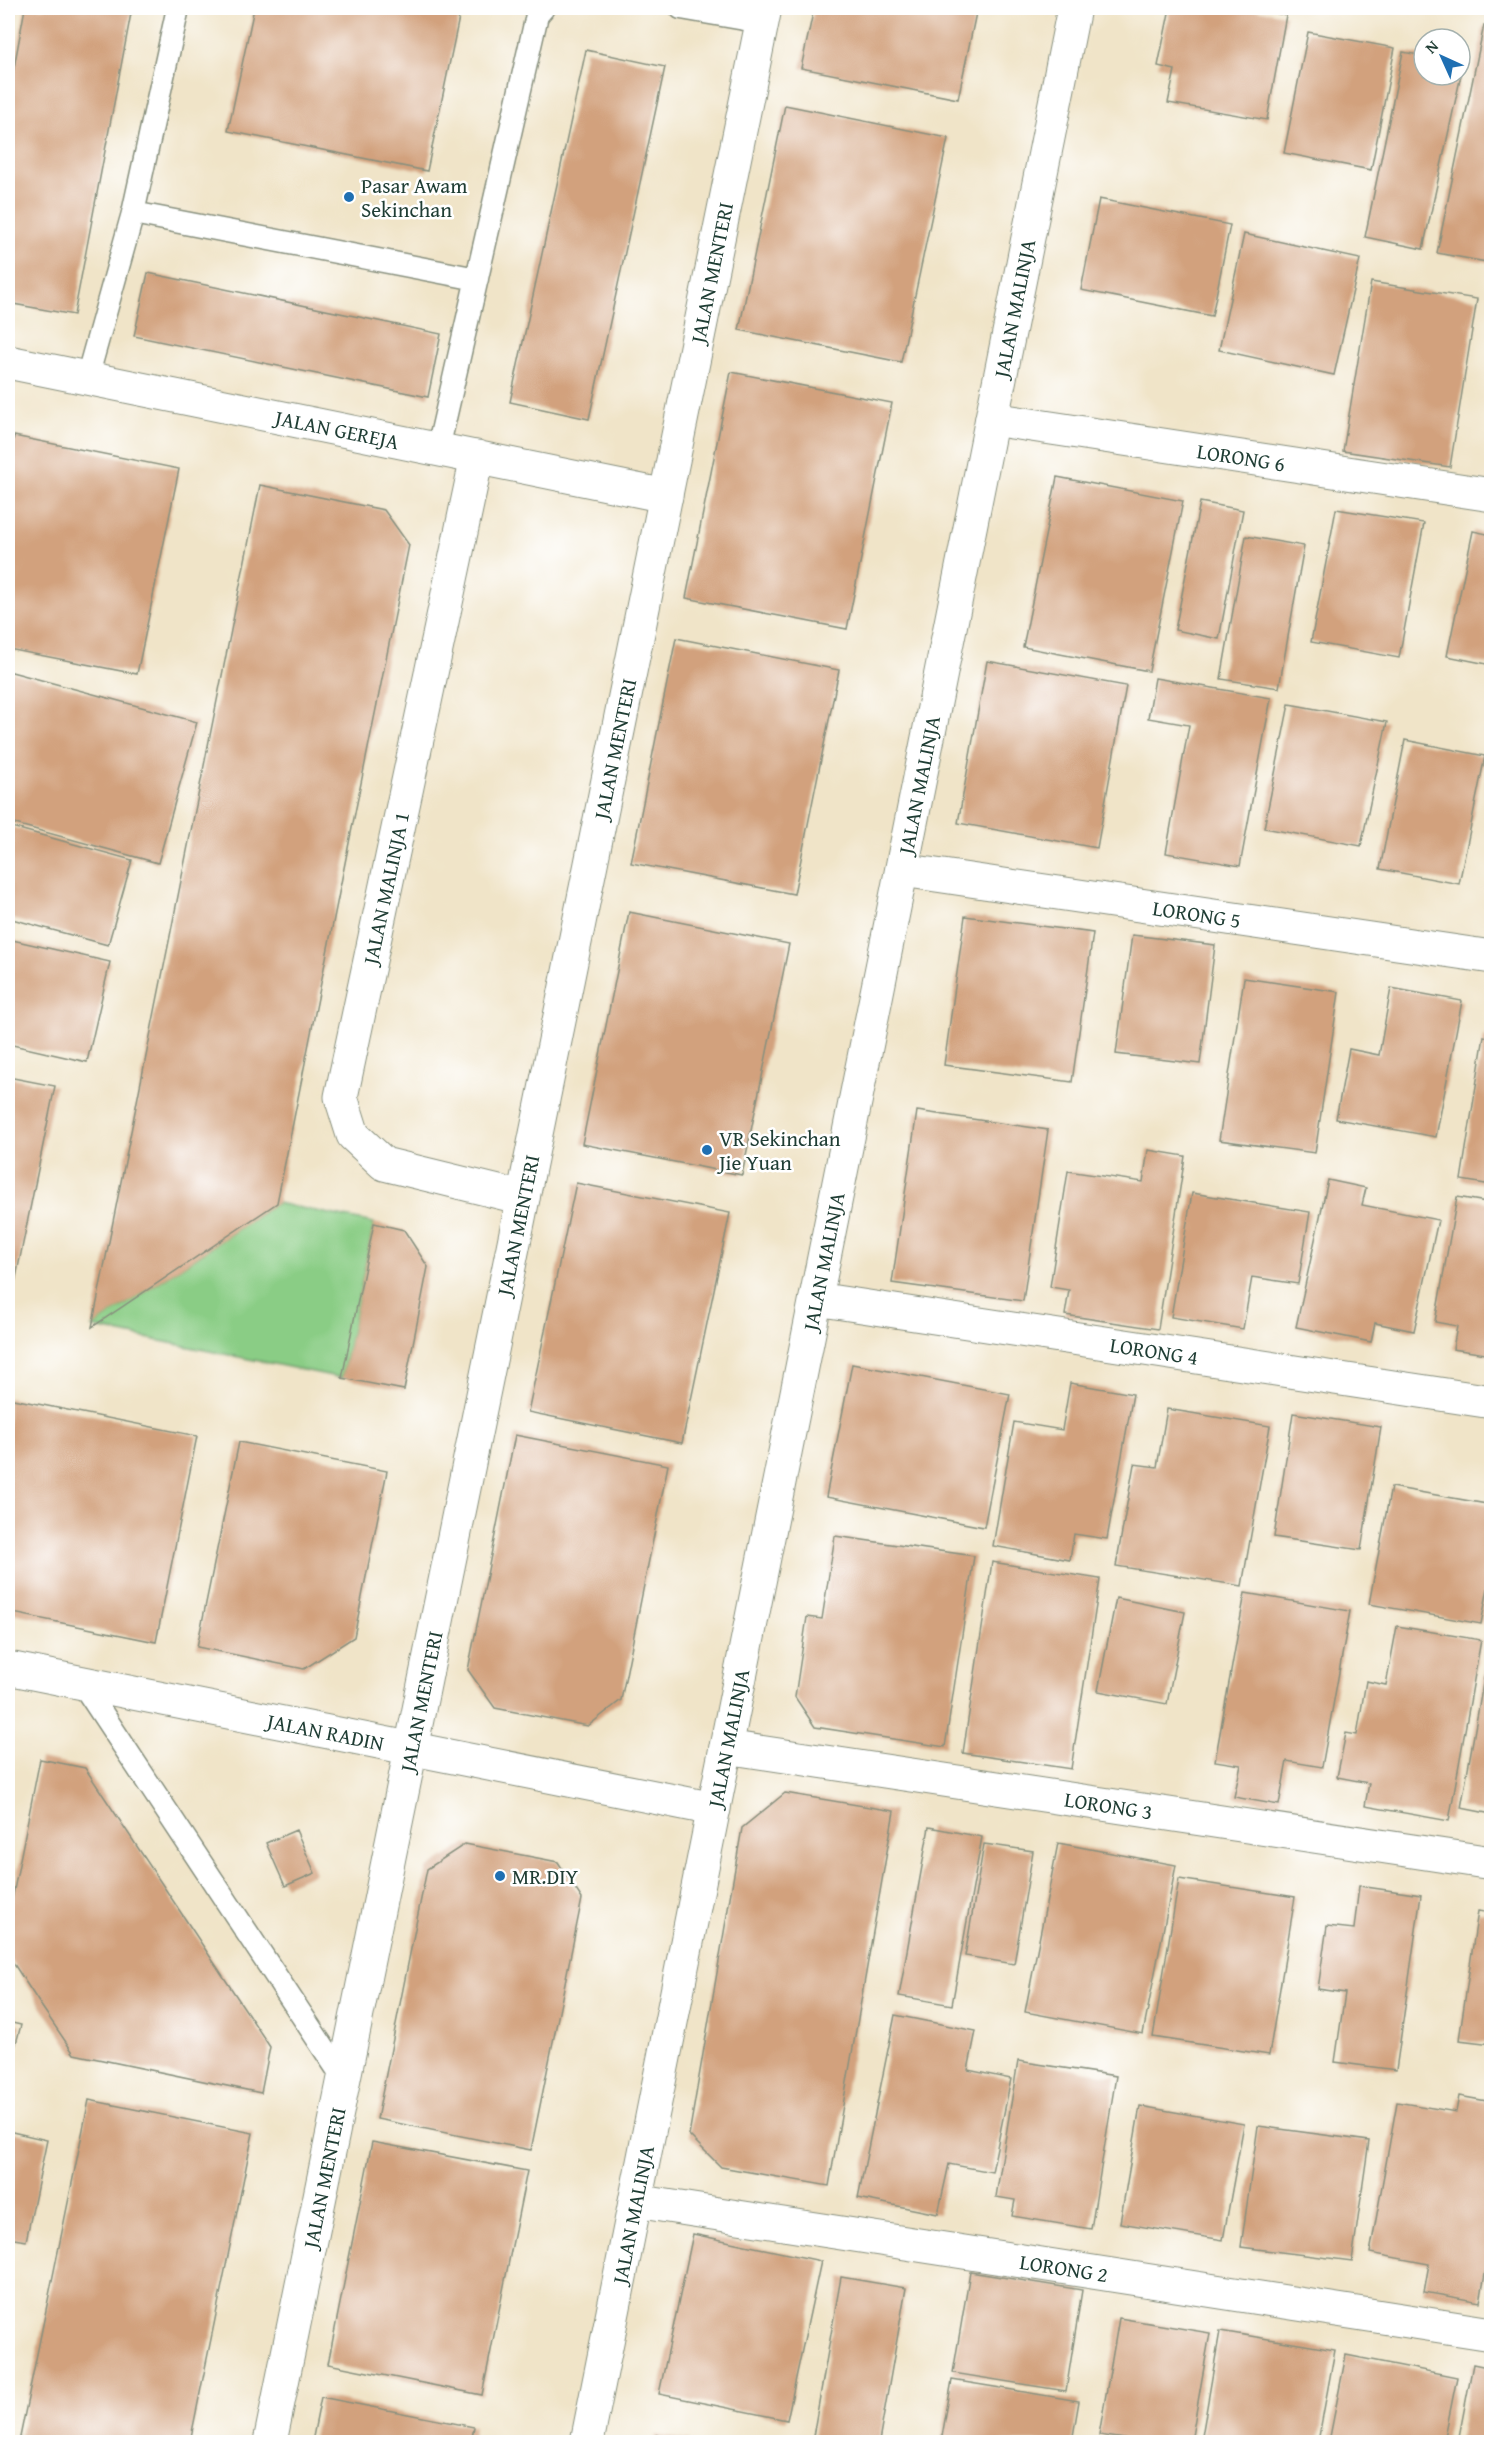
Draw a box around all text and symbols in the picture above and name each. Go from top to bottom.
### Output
north arrow [1412,27,1472,87]
text: N [1419,34,1444,59]
place label: Pasar Awam Sekinchan [361,170,467,225]
marker: Pasar Awam Sekinchan [342,190,356,204]
street label: JALAN MENTERI [681,199,741,349]
street label: JALAN MALINJA [984,236,1043,383]
street label: JALAN GEREJA [270,401,402,457]
street label: LORONG 6 [1195,435,1287,479]
street label: JALAN MENTERI [584,675,644,825]
street label: JALAN MALINJA [889,713,948,860]
street label: JALAN MALINJA 1 [354,809,417,970]
street label: LORONG 5 [1151,892,1243,935]
place label: VR Sekinchan Jie Yuan [716,1123,841,1178]
marker: VR Sekinchan Jie Yuan [700,1143,714,1157]
street label: JALAN MENTERI [487,1152,547,1301]
street label: JALAN MALINJA [794,1189,852,1336]
street label: LORONG 4 [1108,1329,1200,1373]
street label: JALAN MENTERI [391,1628,450,1777]
street label: JALAN MALINJA [698,1666,757,1813]
street label: JALAN RADIN [262,1704,387,1758]
street label: LORONG 3 [1062,1783,1155,1827]
place label: MR.DIY [512,1861,579,1892]
marker: MR.DIY [493,1869,507,1883]
street label: JALAN MENTERI [294,2104,353,2254]
street label: JALAN MALINJA [603,2142,662,2289]
street label: LORONG 2 [1018,2245,1110,2290]

